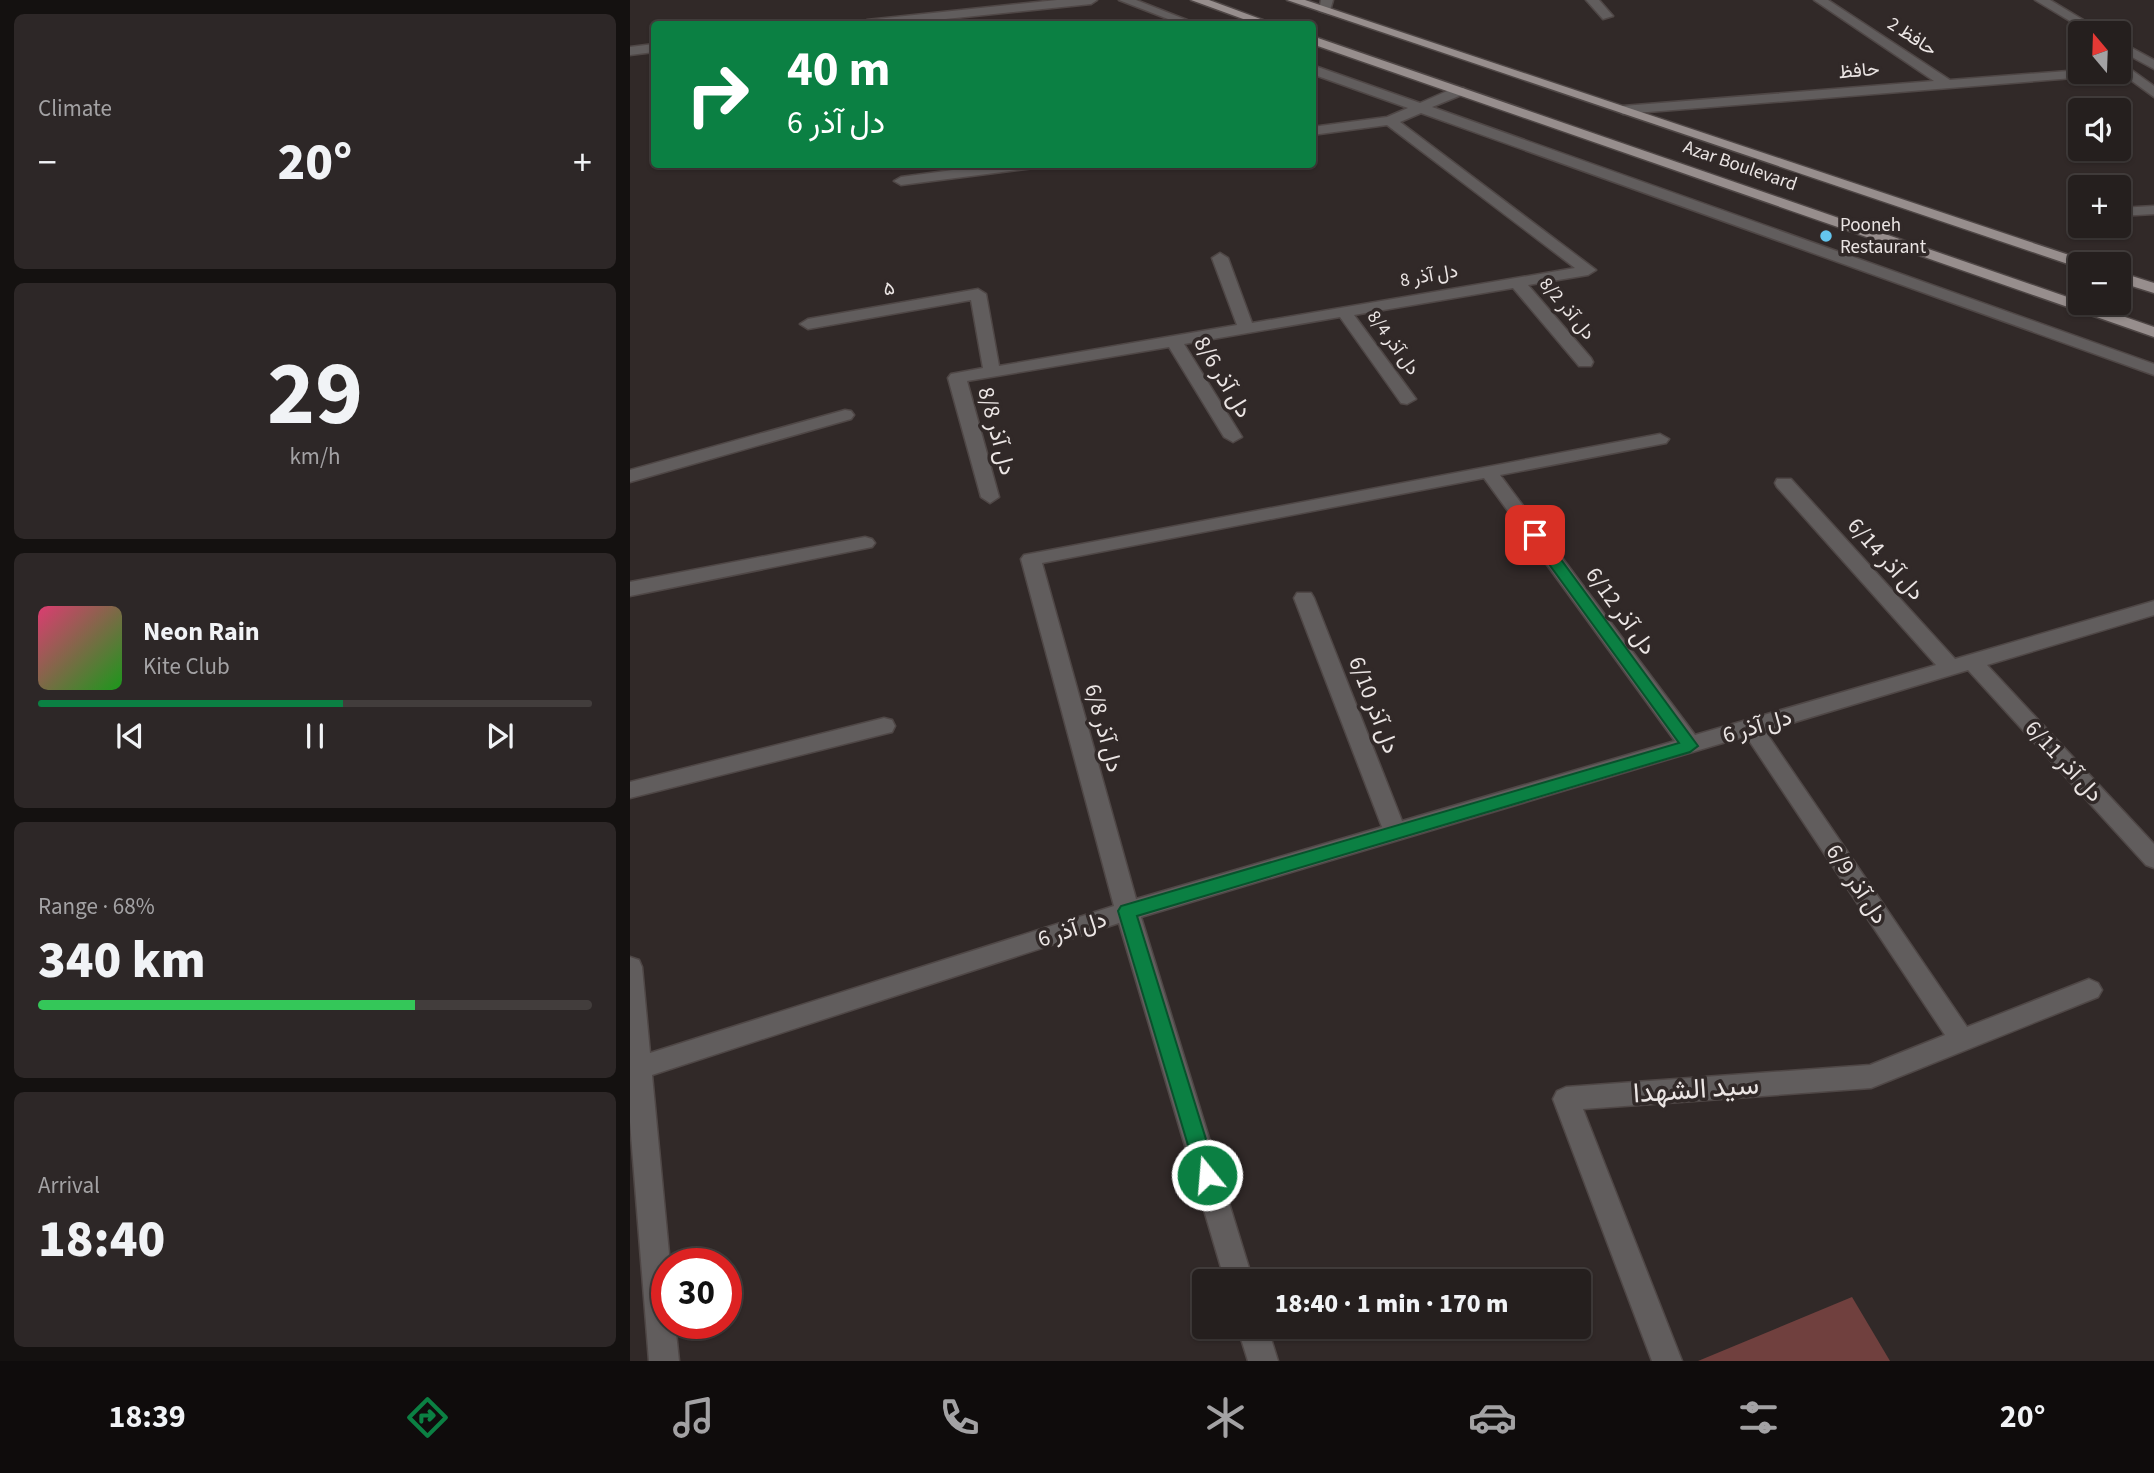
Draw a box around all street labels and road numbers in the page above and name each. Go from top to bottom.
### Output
street label: حافظ 2 [1882,11,1942,63]
street label: حافظ [1837,56,1881,86]
street label: Azar Boulevard [1679,134,1801,198]
street label: دل آذر 8 [1398,258,1460,294]
street label: دل آذر 8/2 [1533,272,1601,346]
street label: ۵ [881,275,897,303]
street label: دل آذر 8/4 [1360,305,1426,381]
street label: دل آذر 8/6 [1186,330,1260,424]
street label: دل آذر 8/8 [969,383,1025,479]
street label: دل آذر 6/14 [1840,510,1932,608]
street label: دل آذر 6/12 [1578,560,1664,662]
street label: دل آذر 6/10 [1340,652,1408,758]
street label: دل آذر 6/8 [1076,680,1132,776]
street label: دل آذر 6 [1719,700,1795,752]
street label: دل آذر 6/11 [2017,713,2111,809]
street label: دل آذر 6/9 [1818,837,1896,931]
street label: دل آذر 6 [1033,902,1111,956]
street label: سید الشهدا [1632,1065,1760,1113]

